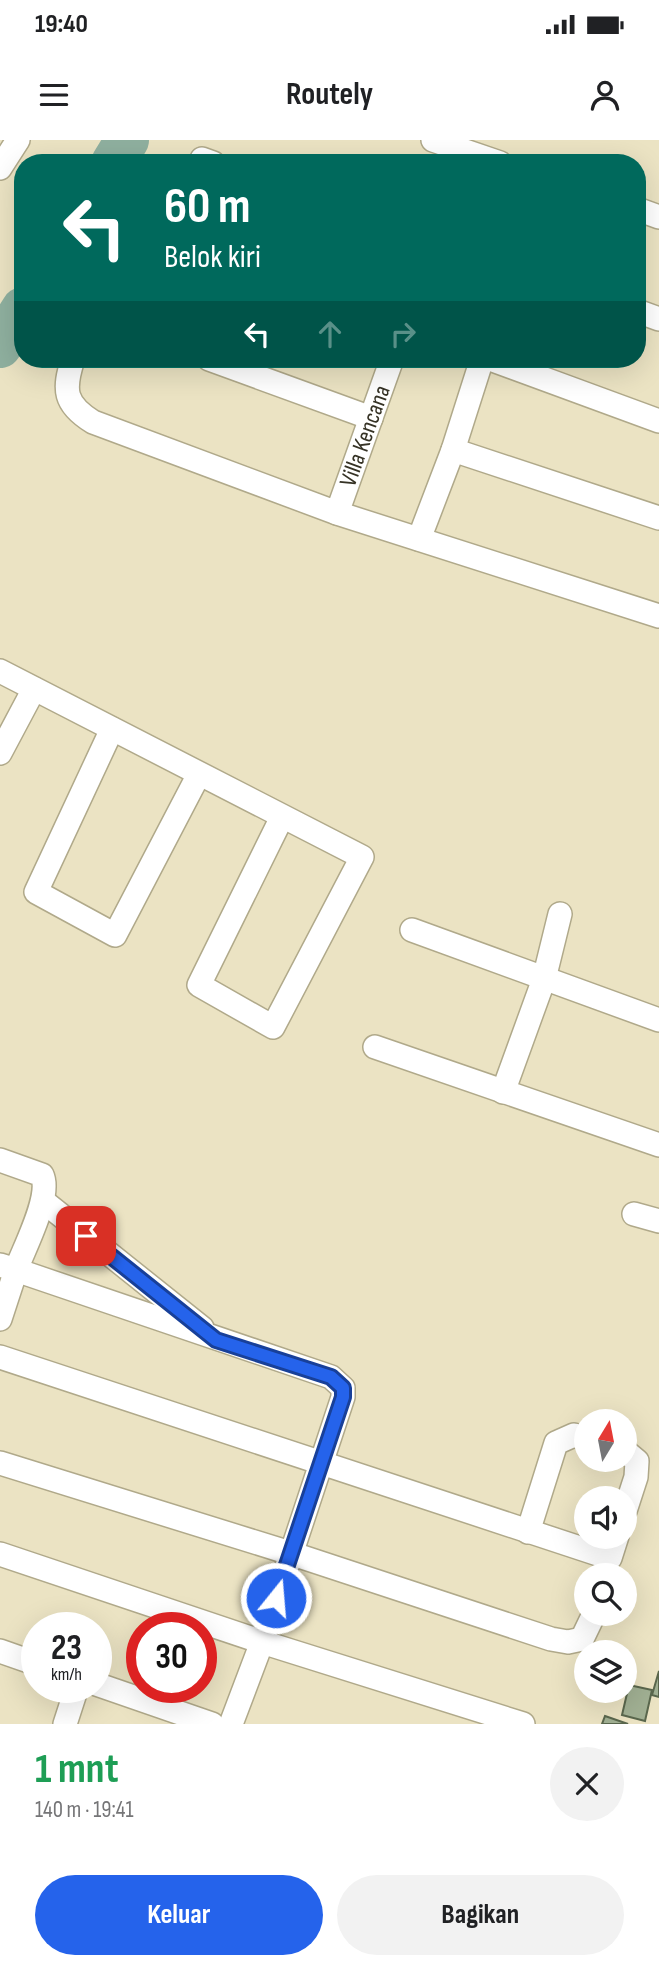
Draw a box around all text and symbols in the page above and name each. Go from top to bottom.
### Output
text: 19:40 [35,9,88,40]
text: Routely [286,75,373,114]
icon: menu [35,76,73,114]
icon: person [586,76,624,114]
text: 60 m [164,178,251,237]
icon: left [49,182,140,273]
text: Belok kiri [164,238,261,277]
icon: left [238,315,276,353]
icon: ahead [311,315,349,353]
icon: right [384,315,422,353]
street label: Villa Kencana [333,381,397,491]
pin [56,1206,116,1266]
icon: arrive [67,1217,105,1255]
north arrow [574,1409,637,1472]
map controls [574,1409,637,1703]
button: sound [574,1486,637,1549]
position arrow [239,1561,313,1635]
button: search [574,1563,637,1626]
speed limit sign: 30 [126,1612,217,1703]
text: 23 [51,1627,82,1670]
button: layers [574,1640,637,1703]
text: km/h [51,1664,82,1685]
text: 1 mnt [35,1744,119,1795]
button: close [550,1747,624,1821]
text: 140 m · 19:41 [35,1796,134,1824]
button: Keluar [35,1875,323,1955]
button: Bagikan [337,1875,624,1955]

